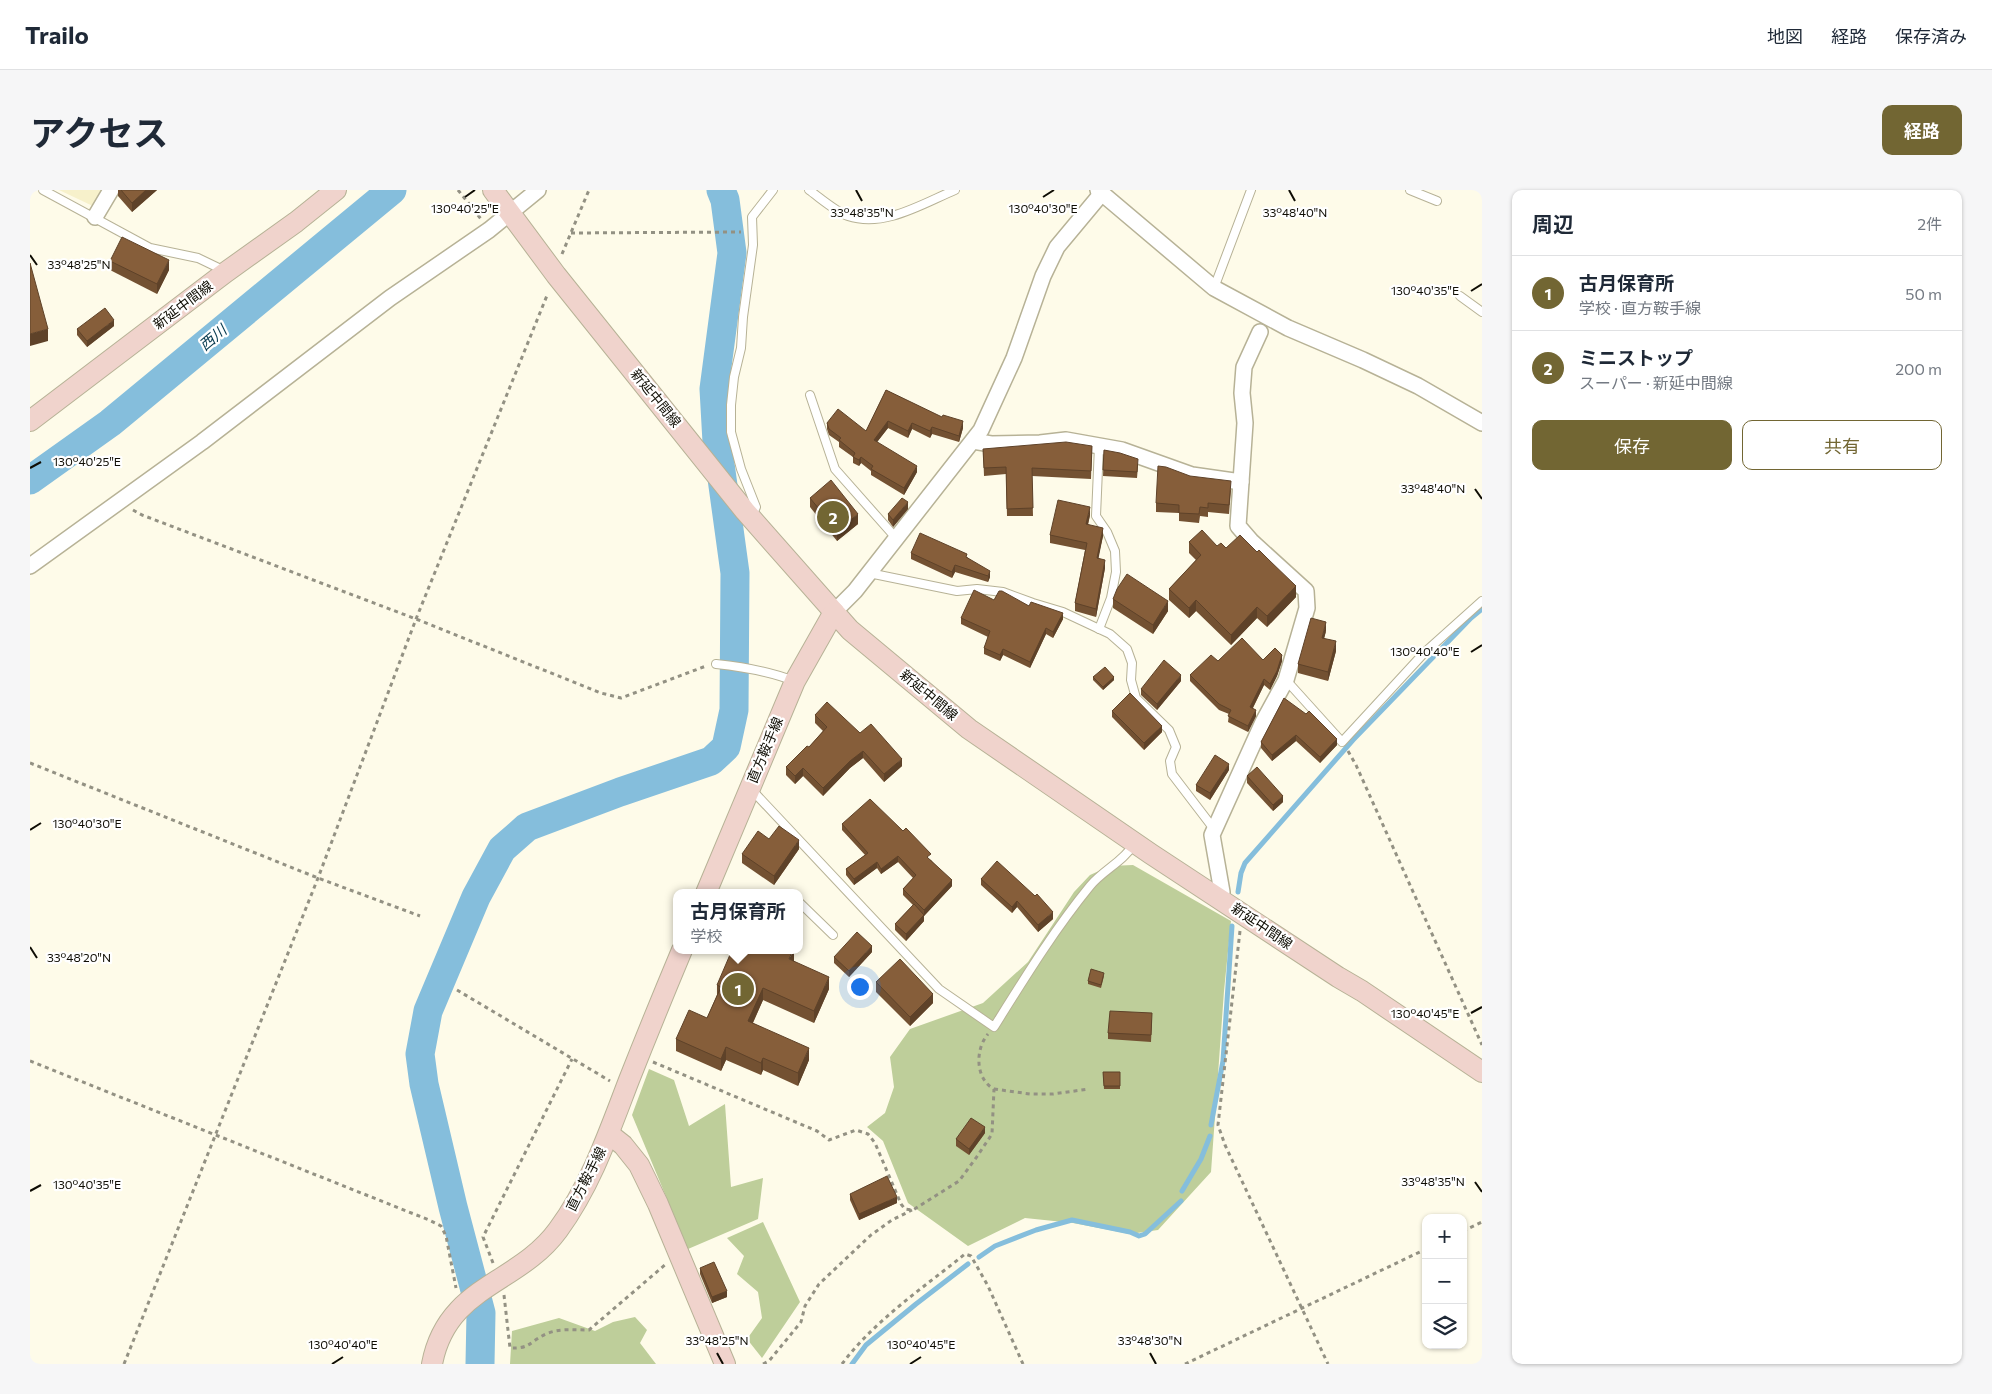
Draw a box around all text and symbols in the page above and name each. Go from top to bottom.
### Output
text: Trailo [25,20,89,49]
text: 地図 [1767,25,1803,47]
text: 経路 [1831,25,1867,47]
text: 保存済み [1895,25,1967,47]
button: 経路 [1882,105,1962,155]
text: アクセス [30,110,168,153]
text: 130°40'25"E [431,201,499,215]
text: 130°40'30"E [1008,201,1078,215]
text: 33°48'35"N [830,205,894,219]
text: 33°48'40"N [1263,205,1327,219]
text: 周辺 [1532,211,1574,236]
text: 2件 [1917,214,1942,233]
text: 33°48'25"N [47,257,111,271]
text: 古月保育所 [1579,271,1674,294]
street label: 新延中間線 [150,277,216,332]
text: 130°40'35"E [1391,283,1459,297]
text: 1 [1544,284,1552,303]
text: 50 m [1905,284,1942,303]
text: 学校 · 直方鞍手線 [1579,298,1701,317]
water label: 西川 [195,319,231,354]
text: ミニストップ [1579,346,1693,369]
text: 2 [1543,359,1553,378]
text: 200 m [1895,359,1942,378]
street label: 新延中間線 [628,365,685,430]
text: スーパー · 新延中間線 [1579,373,1733,392]
button: 保存 [1532,420,1732,470]
button: 共有 [1742,420,1942,470]
text: 130°40'25"E [53,454,121,468]
text: 33°48'40"N [1401,481,1465,495]
pin: 2 [817,498,849,536]
text: 130°40'40"E [1390,644,1460,658]
street label: 新延中間線 [897,666,962,724]
street label: 直方鞍手線 [743,714,786,785]
text: 130°40'30"E [52,816,122,830]
popup [673,889,803,954]
text: 古月保育所 [690,899,786,922]
street label: 新延中間線 [1229,899,1296,952]
text: 学校 [690,926,723,945]
text: 33°48'20"N [47,950,111,964]
pin: 1 [722,970,754,1008]
your location [847,974,873,1000]
text: 130°40'45"E [1391,1006,1459,1020]
street label: 直方鞍手線 [562,1144,609,1214]
text: 33°48'35"N [1401,1174,1465,1188]
text: 130°40'35"E [53,1177,121,1191]
map controls [1422,1214,1467,1349]
button: + [1422,1214,1467,1259]
button: − [1422,1259,1467,1304]
button: layers [1422,1304,1467,1349]
text: 33°48'25"N [685,1333,749,1347]
text: 33°48'30"N [1118,1333,1182,1347]
text: 130°40'40"E [308,1337,378,1351]
text: 130°40'45"E [887,1337,955,1351]

